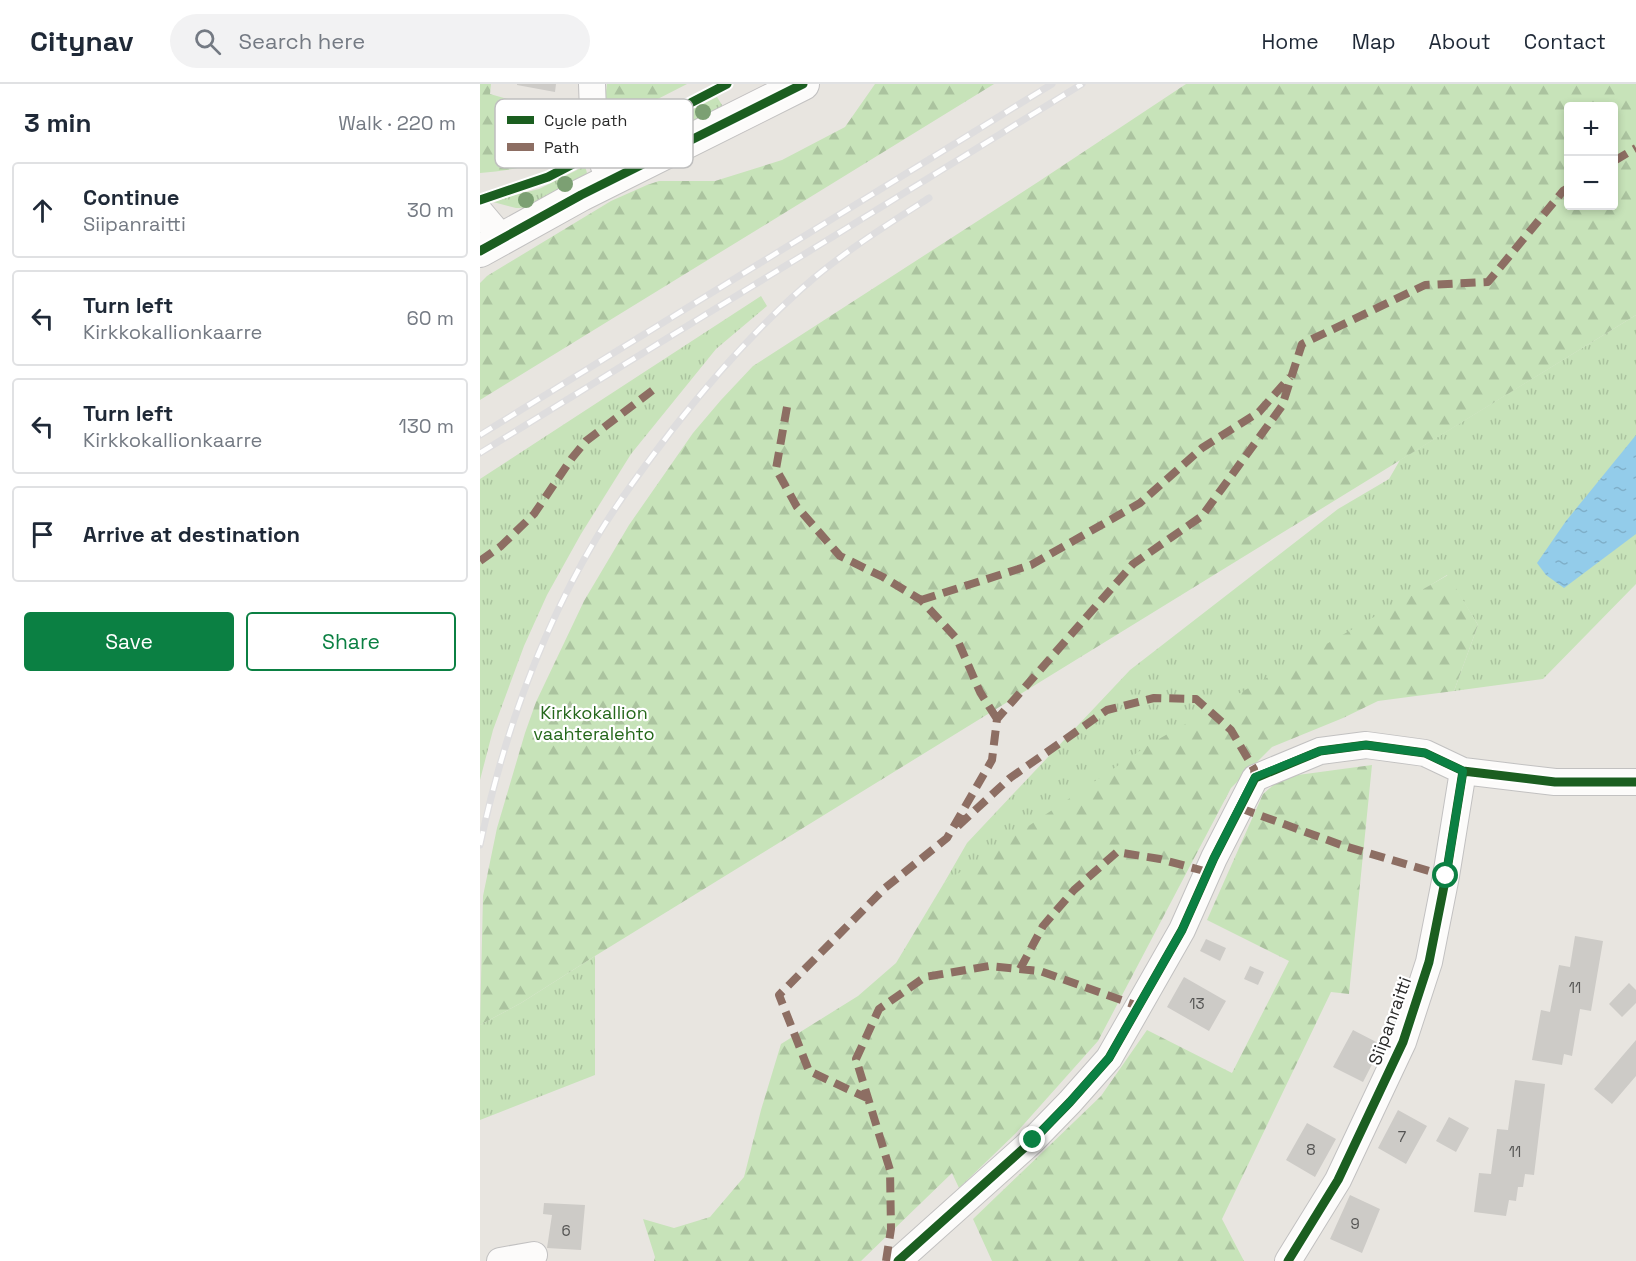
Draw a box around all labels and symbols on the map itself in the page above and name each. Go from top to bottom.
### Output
legend [495,99,693,168]
text: Cycle path [544,110,627,131]
text: Path [544,137,579,158]
park label: Kirkkokallion vaahteralehto [533,701,655,745]
route start [1432,862,1458,888]
street label: Siipanraitti [1363,973,1416,1068]
house number: 11 [1569,978,1581,997]
house number: 13 [1189,994,1205,1013]
route end [1019,1126,1045,1152]
house number: 7 [1398,1127,1406,1146]
house number: 8 [1306,1140,1316,1159]
house number: 11 [1509,1142,1521,1161]
house number: 9 [1350,1214,1360,1233]
house number: 6 [561,1221,571,1240]

